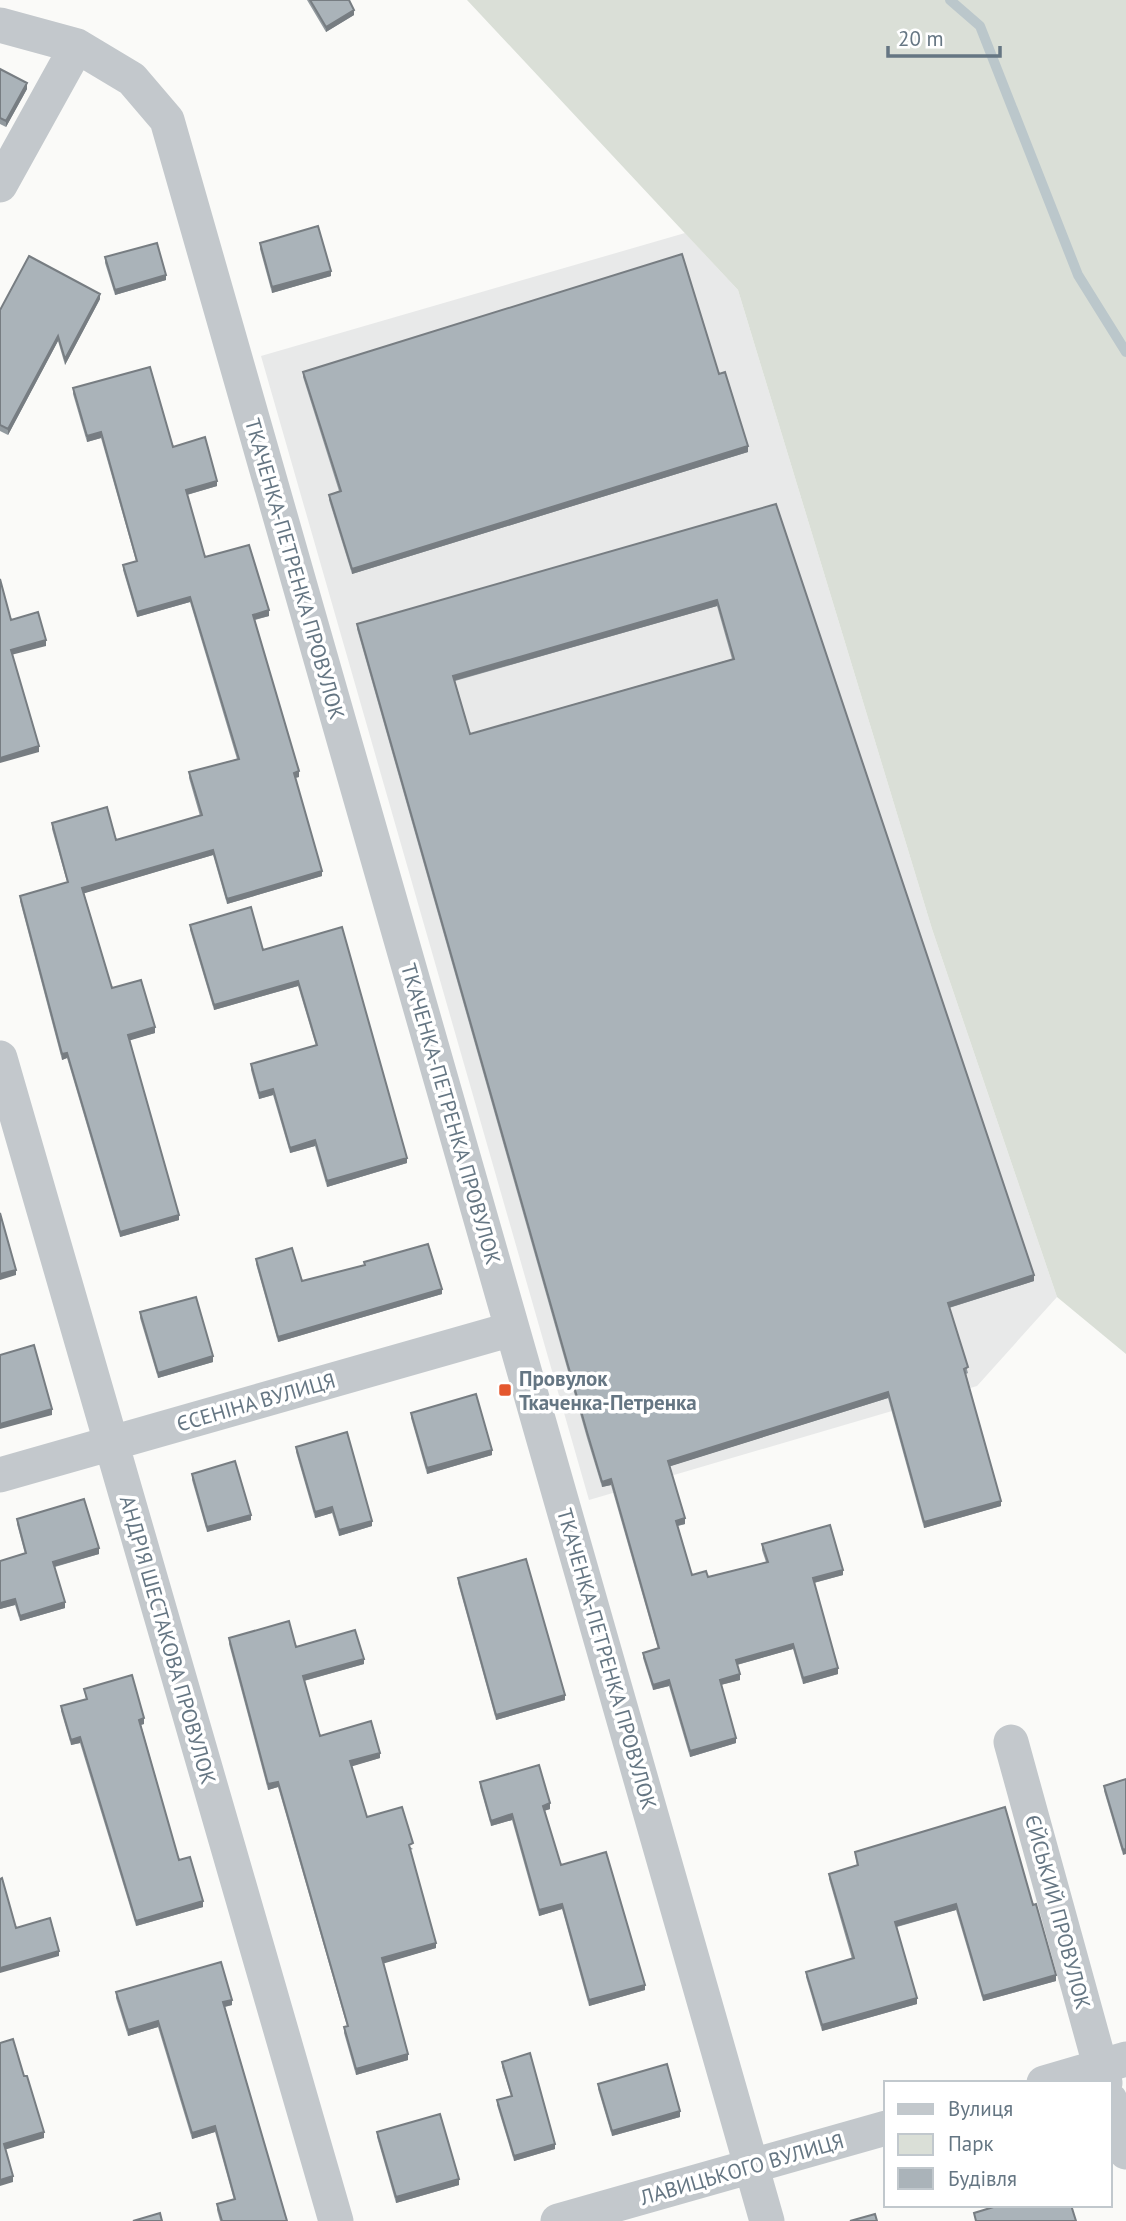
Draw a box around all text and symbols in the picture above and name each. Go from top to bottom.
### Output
scale bar [888,14,1000,58]
text: 20 m [898,25,944,52]
street label: ТКАЧЕНКА-ПЕТРЕНКА ПРОВУЛОК [239,415,351,723]
street label: ТКАЧЕНКА-ПЕТРЕНКА ПРОВУЛОК [395,960,507,1268]
place label: Провулок Ткаченка-Петренка [519,1365,697,1416]
street label: ЄСЕНІНА ВУЛИЦЯ [174,1366,338,1438]
marker: Провулок Ткаченка-Петренка [497,1382,513,1398]
street label: АНДРІЯ ШЕСТАКОВА ПРОВУЛОК [114,1493,222,1788]
street label: ТКАЧЕНКА-ПЕТРЕНКА ПРОВУЛОК [551,1505,663,1813]
street label: ЄЙСЬКИЙ ПРОВУЛОК [1019,1812,1097,2012]
legend [884,2081,1112,2207]
text: Вулиця [948,2095,1013,2122]
street label: ЛАВИЦЬКОГО ВУЛИЦЯ [636,2127,847,2211]
text: Парк [948,2130,994,2157]
text: Будівля [948,2165,1017,2192]

